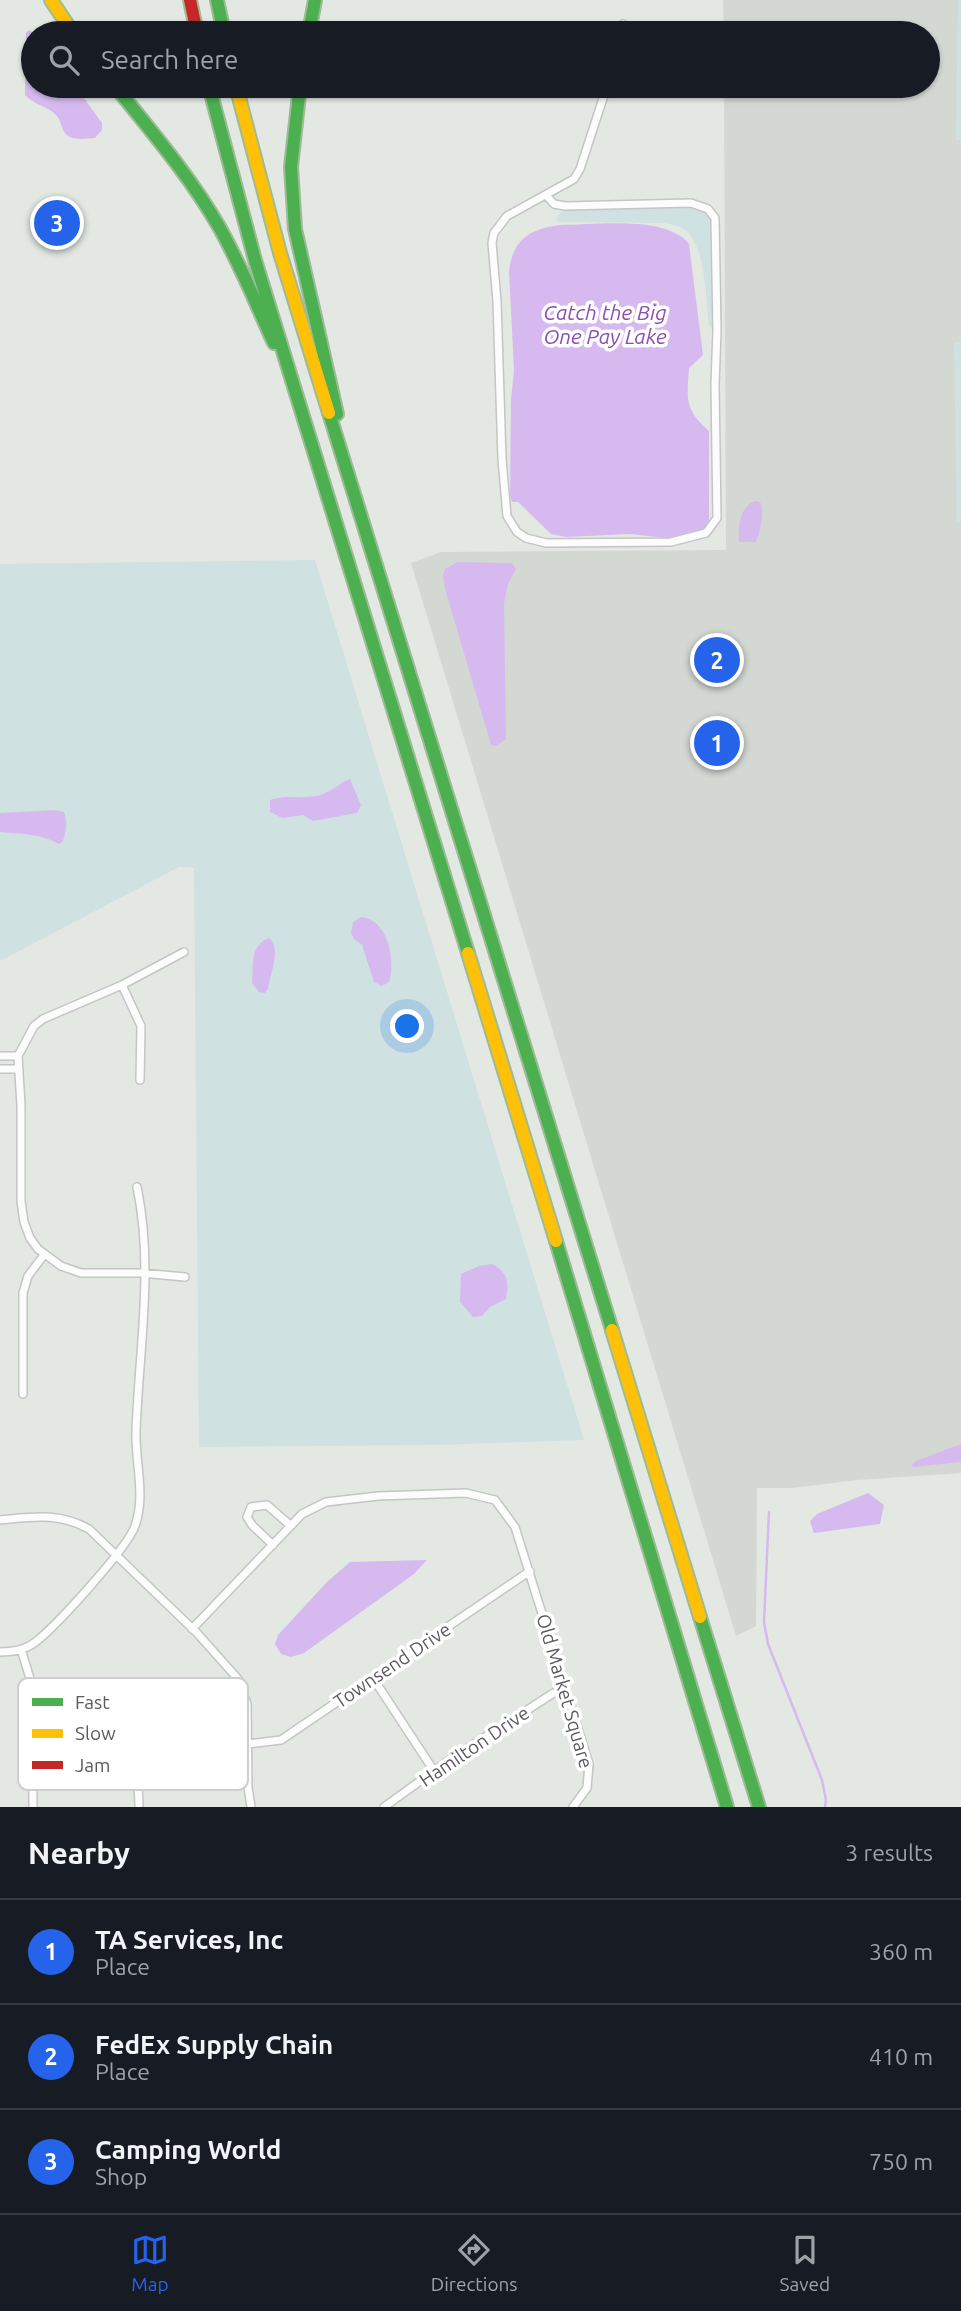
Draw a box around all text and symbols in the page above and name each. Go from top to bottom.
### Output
search box [21,21,940,98]
icon: search [45,41,83,79]
text: Search here [101,45,238,74]
pin: 3 [34,197,80,249]
water label: Catch the Big One Pay Lake [543,300,667,348]
pin: 2 [694,634,740,686]
pin: 1 [694,717,740,769]
your location [390,1009,424,1043]
street label: Old Market Square [532,1611,598,1771]
street label: Townsend Drive [329,1618,455,1712]
legend [18,1678,248,1790]
text: Fast [75,1691,110,1713]
street label: Hamilton Drive [415,1701,533,1791]
text: Slow [75,1722,116,1744]
text: Jam [75,1754,111,1776]
text: Nearby [28,1836,130,1870]
text: 3 results [845,1840,933,1865]
text: TA Services, Inc [95,1925,283,1954]
text: 1 [45,1939,57,1964]
text: 360 m [869,1939,933,1964]
text: Place [95,1954,150,1979]
text: FedEx Supply Chain [95,2030,333,2059]
text: 2 [45,2044,57,2069]
text: 410 m [869,2044,933,2069]
text: Place [95,2059,150,2084]
text: Camping World [95,2135,281,2164]
text: 3 [45,2149,57,2174]
text: 750 m [869,2149,933,2174]
text: Shop [95,2164,147,2189]
tab: Map [131,2231,169,2295]
tab: Directions [431,2231,518,2295]
tab: Saved [779,2231,830,2295]

